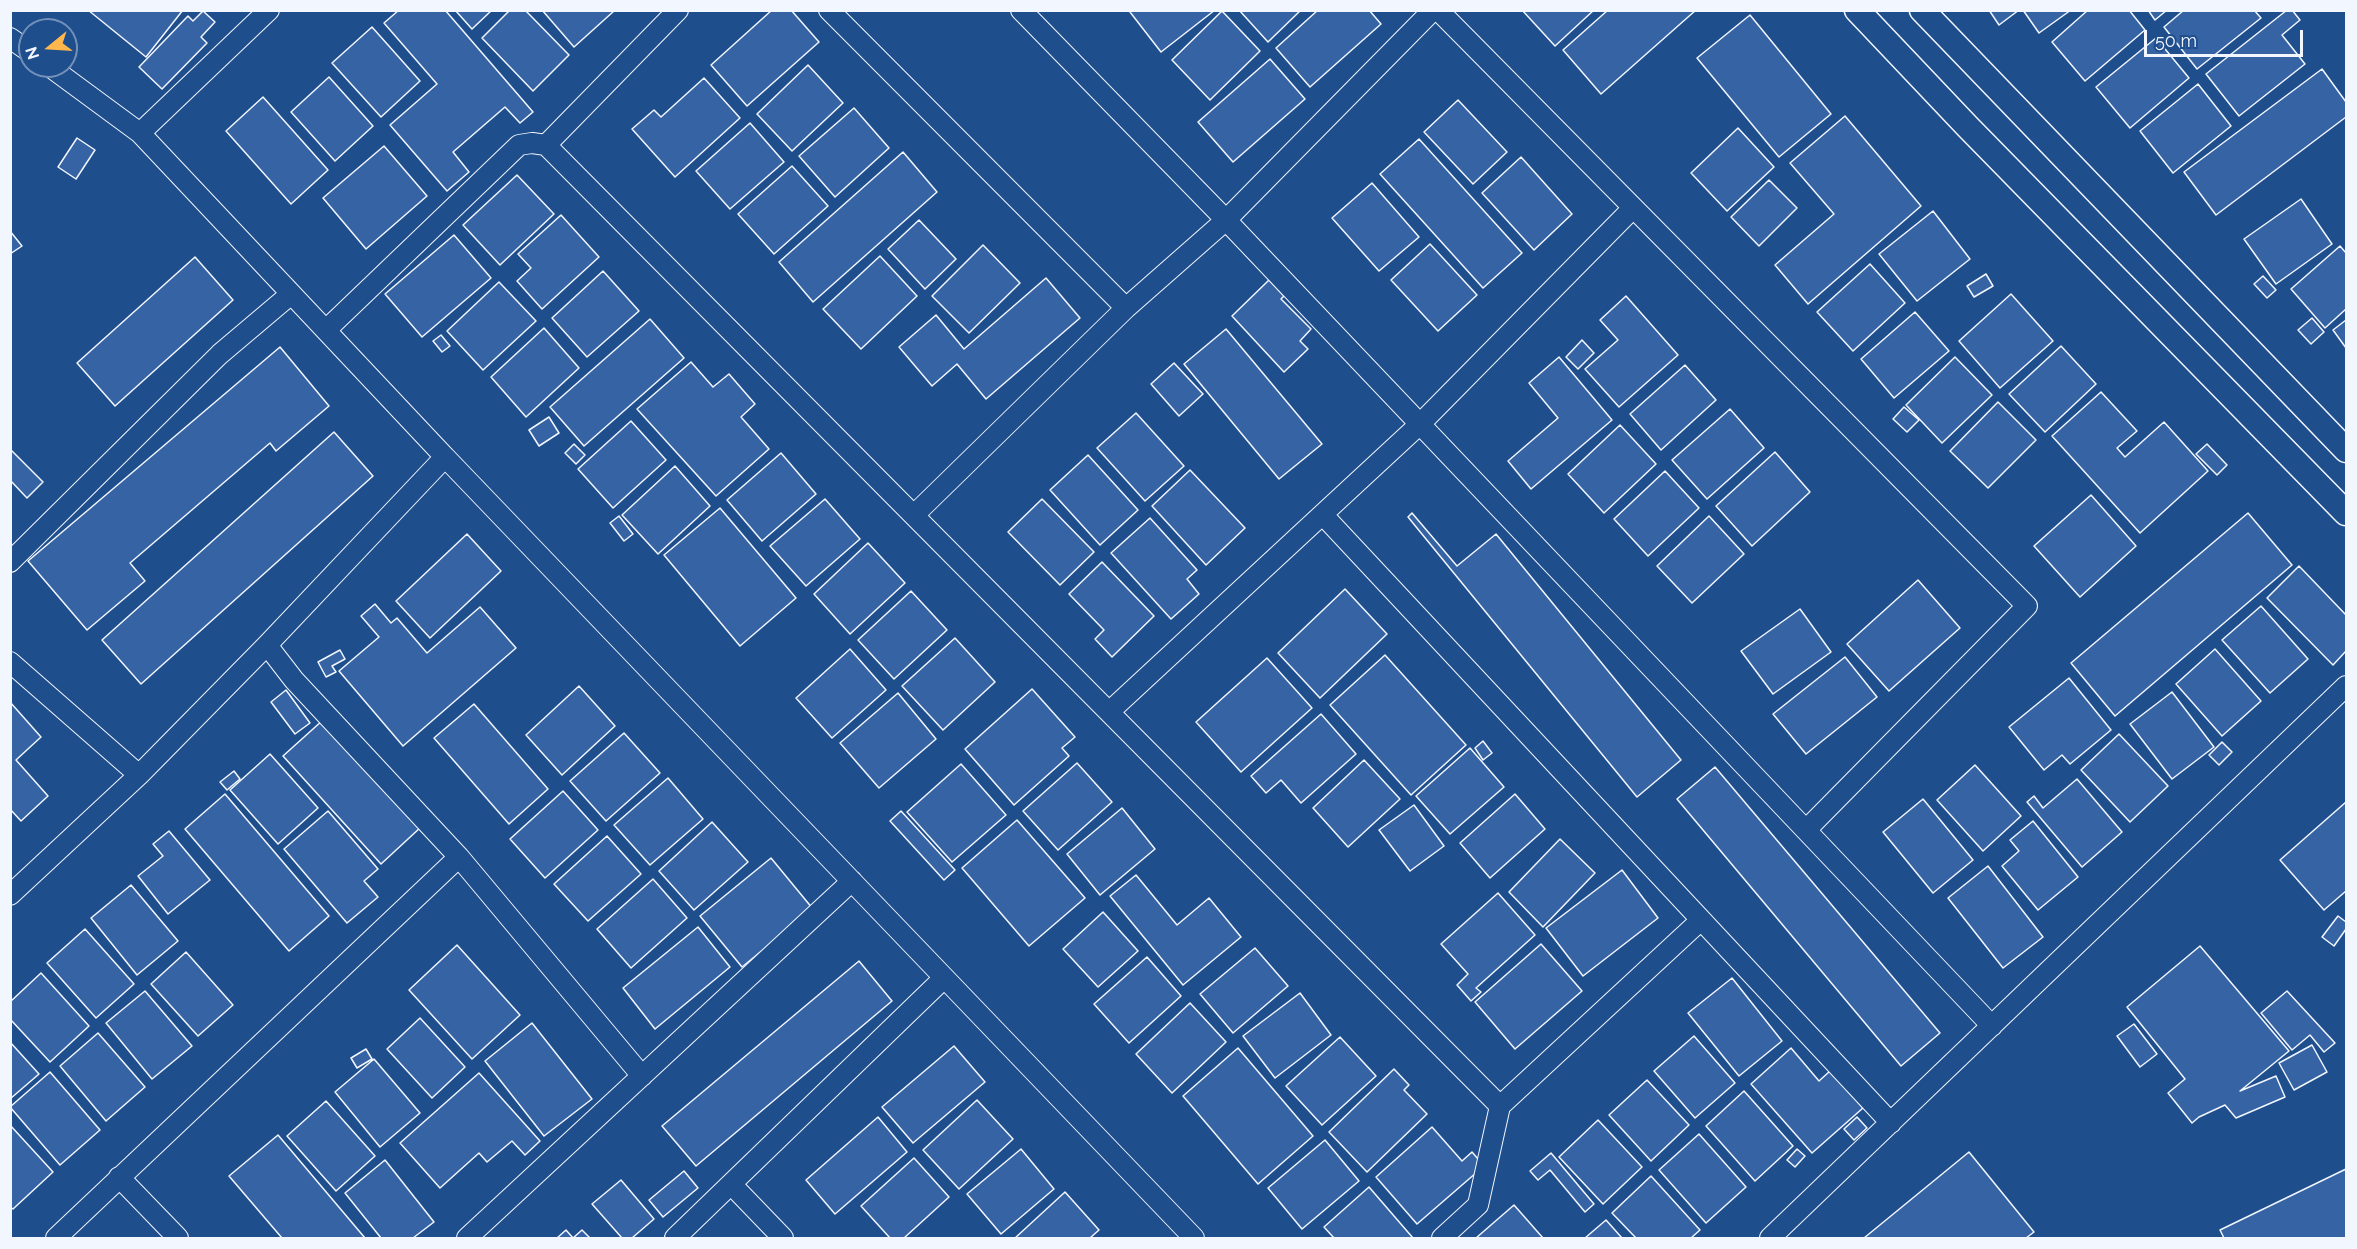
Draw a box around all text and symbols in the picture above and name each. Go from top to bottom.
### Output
north arrow [18,18,78,78]
scale bar [2147,18,2306,56]
text: 50 m [2155,30,2197,51]
text: N [21,44,43,62]

